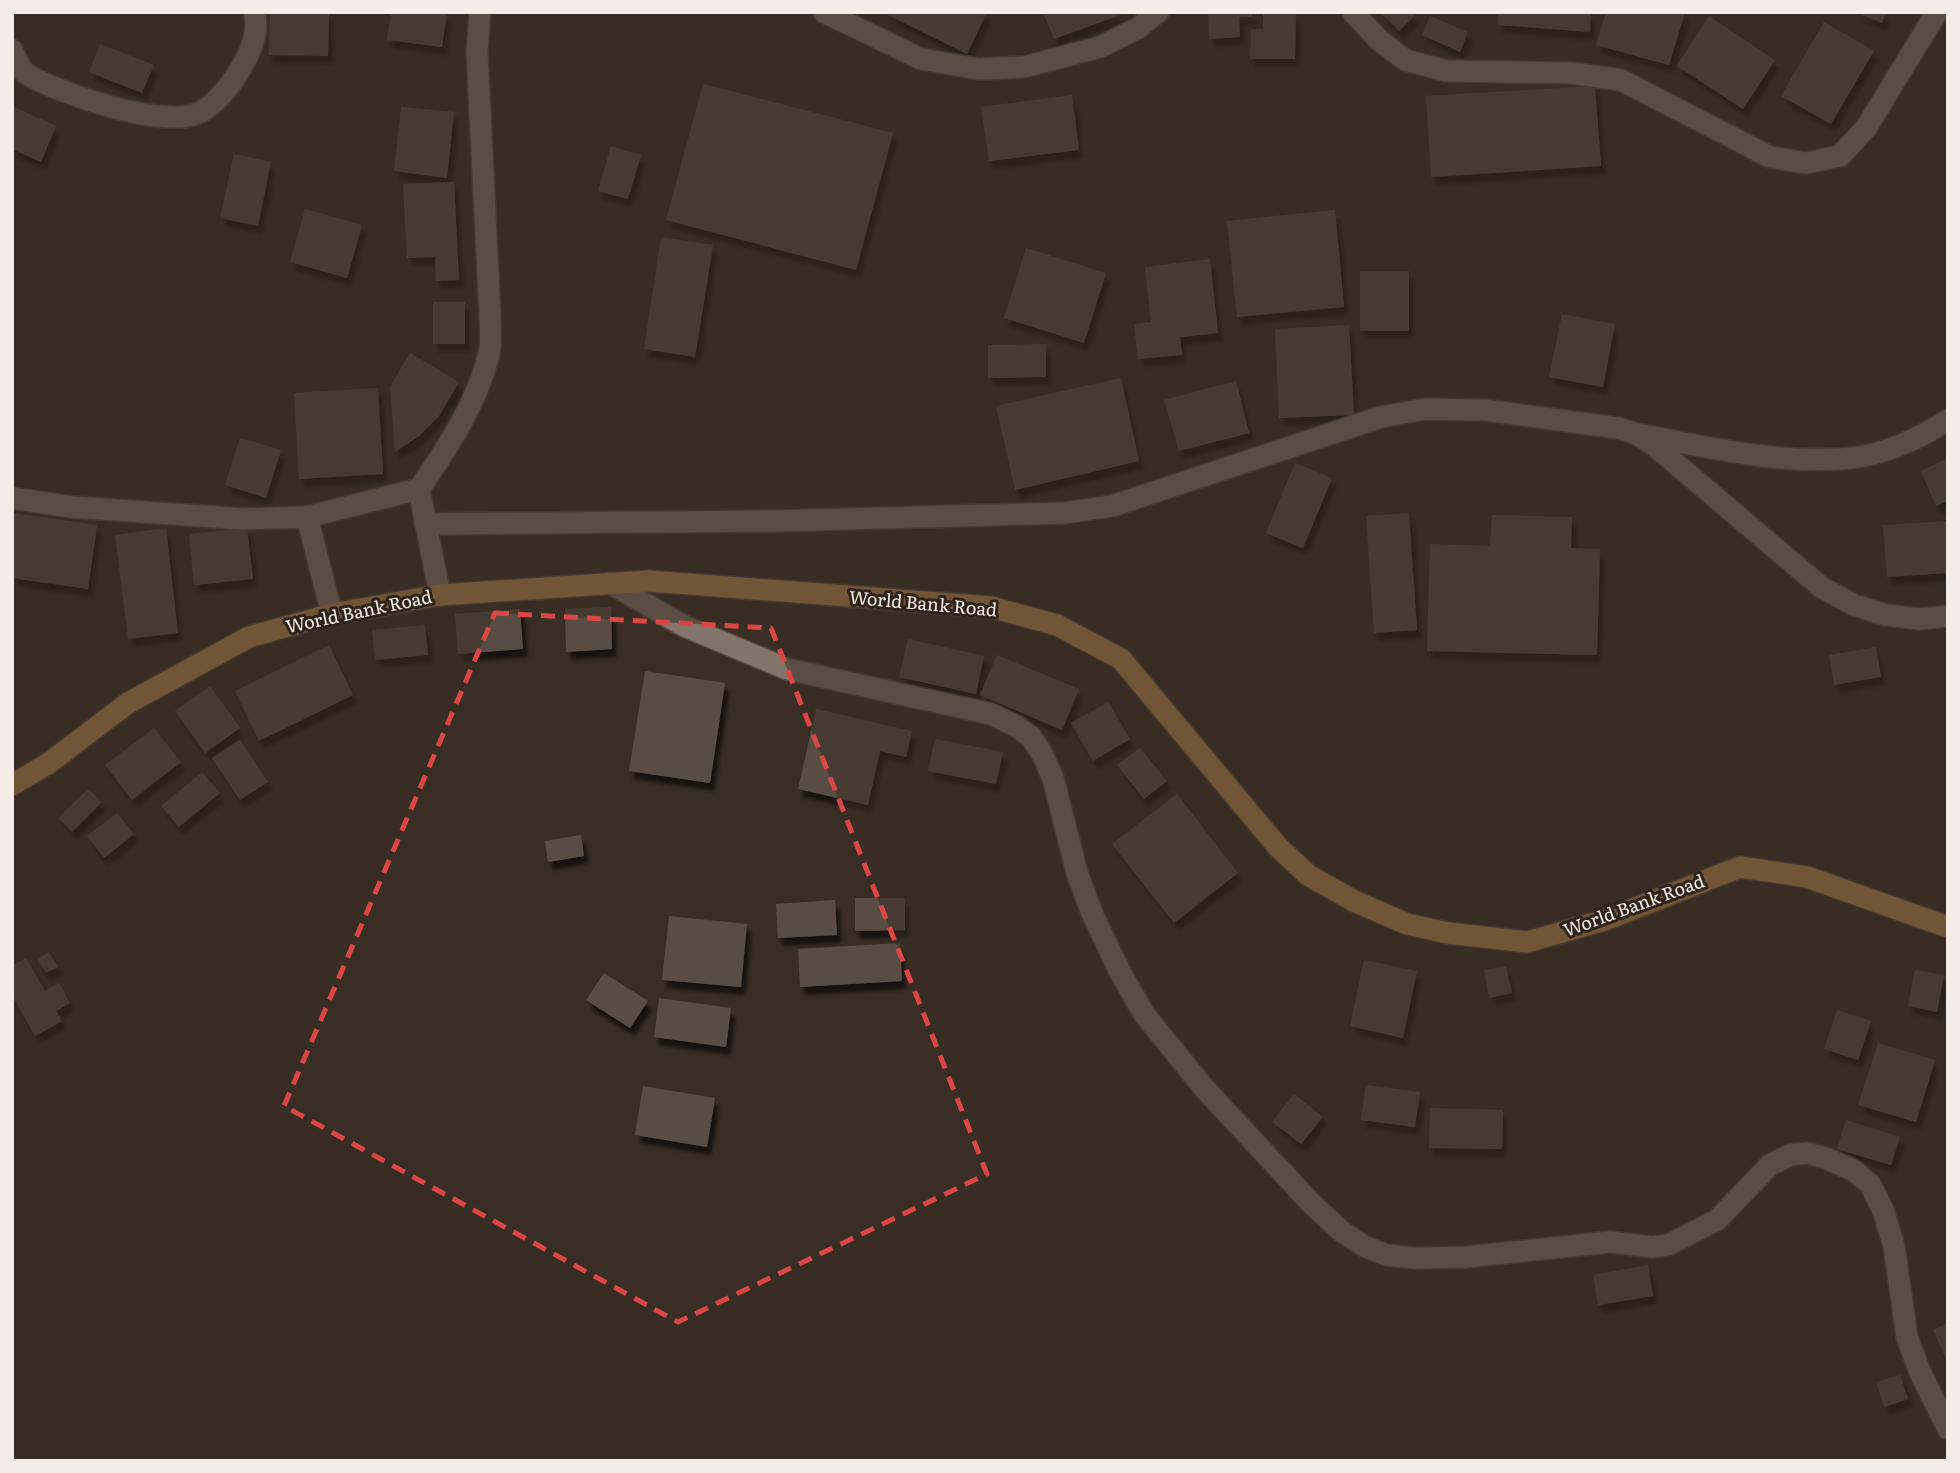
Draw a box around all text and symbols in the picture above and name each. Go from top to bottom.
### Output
street label: World Bank Road [283,582,434,639]
street label: World Bank Road [848,583,998,622]
street label: World Bank Road [1559,866,1708,943]

